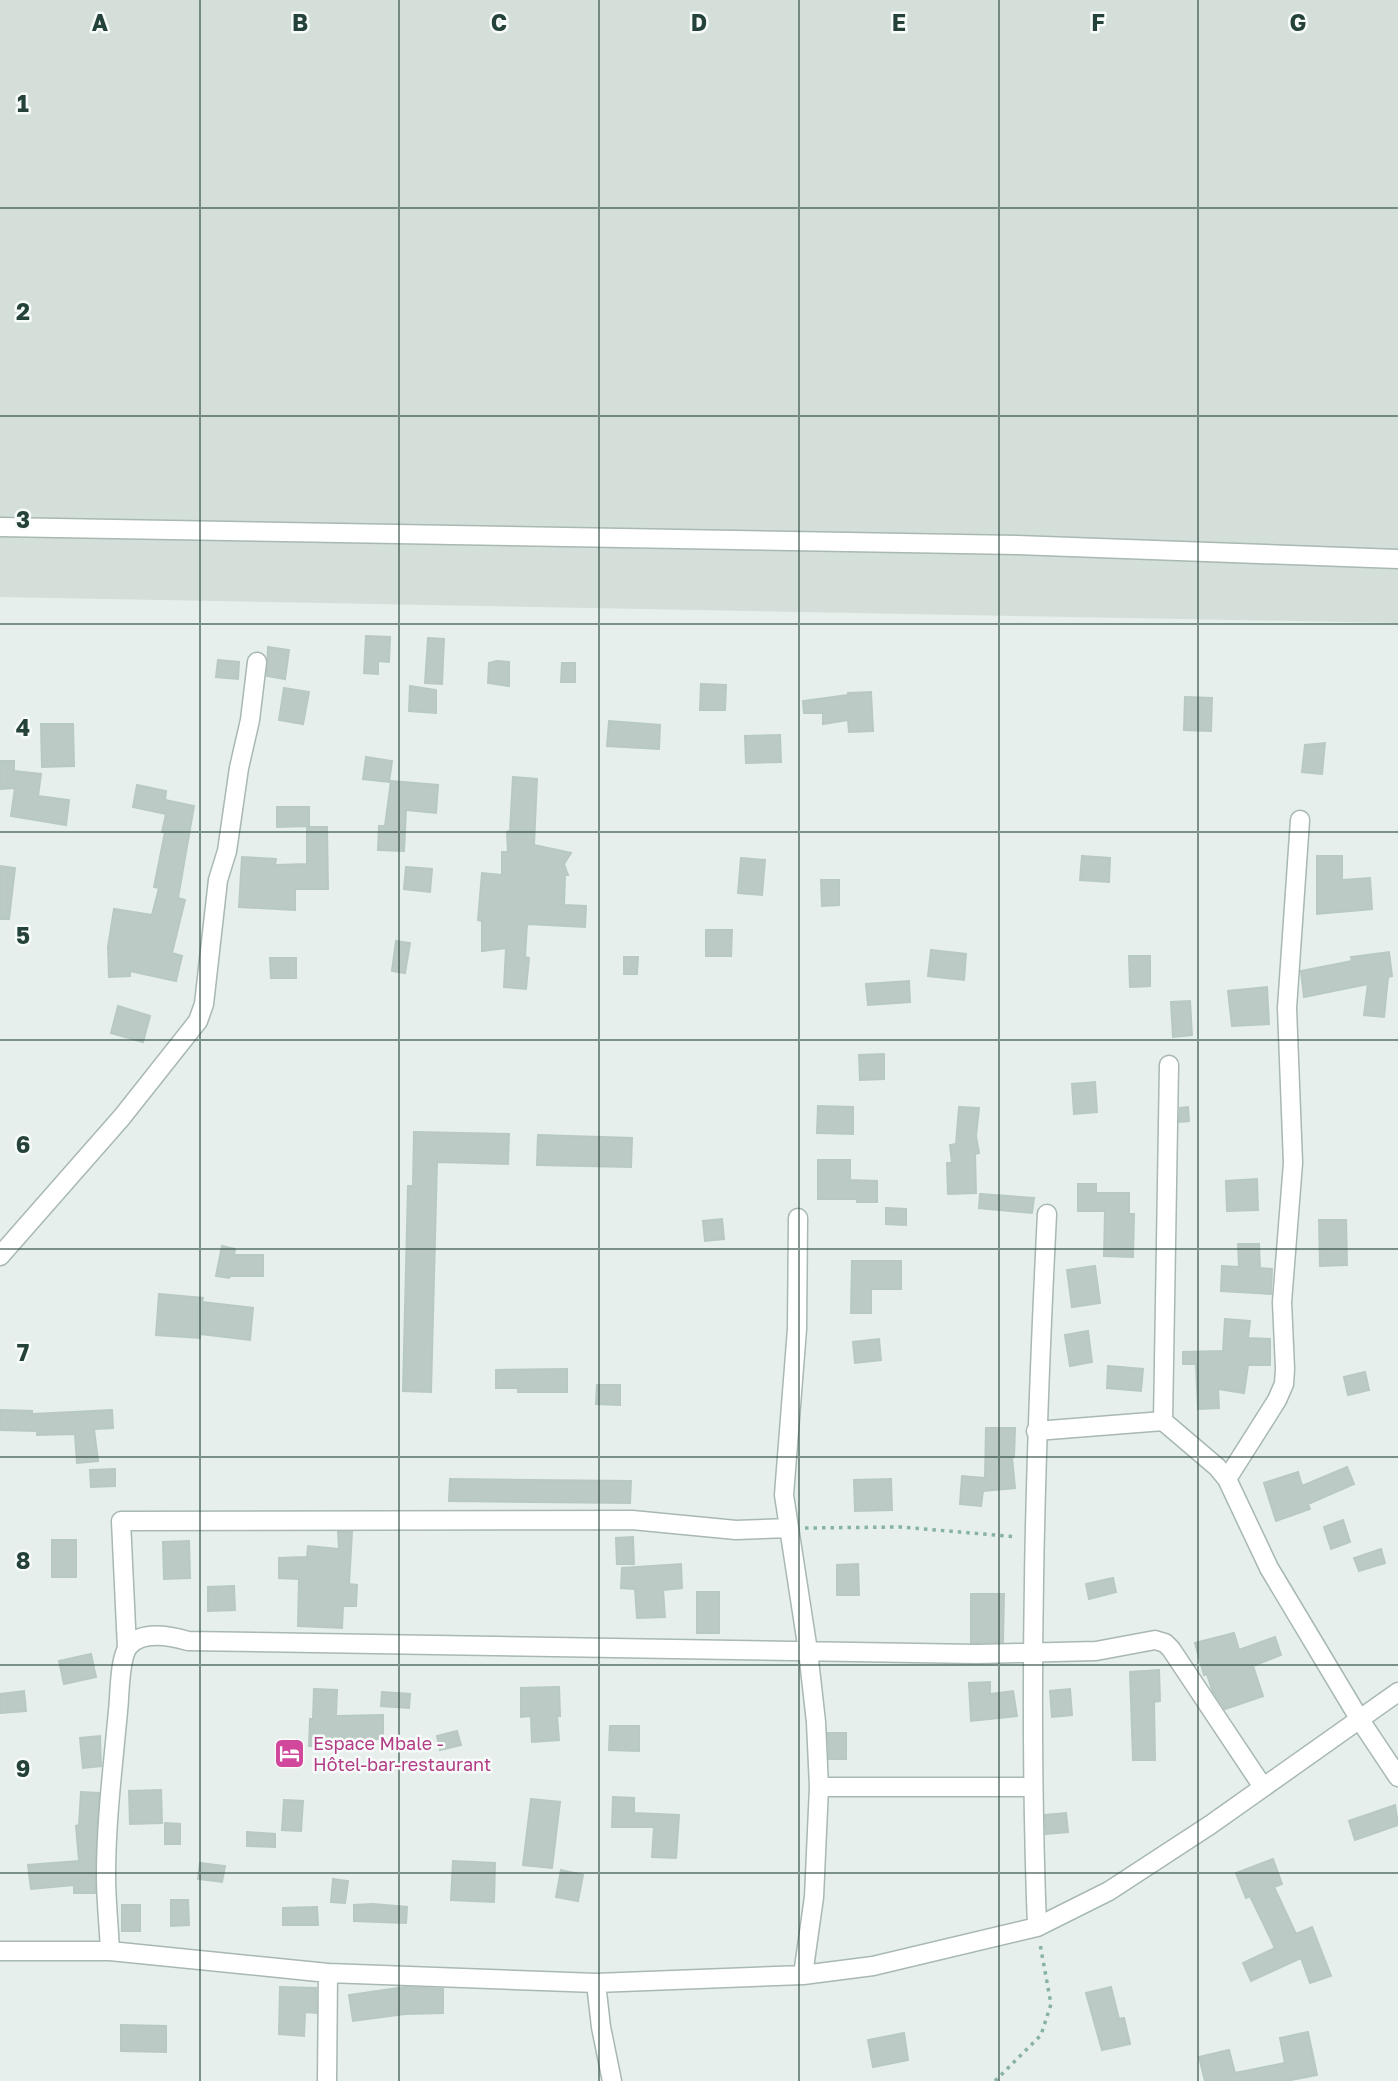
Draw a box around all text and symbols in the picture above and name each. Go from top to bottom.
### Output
text: A [92,8,109,36]
text: B [292,8,308,36]
text: C [491,8,507,36]
text: D [691,8,707,36]
text: E [892,8,906,36]
text: F [1091,8,1105,36]
text: G [1290,8,1306,36]
text: 1 [17,89,29,117]
text: 2 [16,297,30,325]
text: 3 [16,505,30,533]
text: 4 [16,713,30,741]
text: 5 [16,921,30,949]
text: 6 [16,1130,30,1158]
text: 7 [17,1338,29,1366]
text: 8 [16,1546,30,1574]
place label: Espace Mbale - Hôtel-bar-restaurant [313,1732,491,1775]
hotel icon: Espace Mbale - Hôtel-bar-restaurant [273,1736,307,1770]
text: 9 [16,1754,30,1782]

